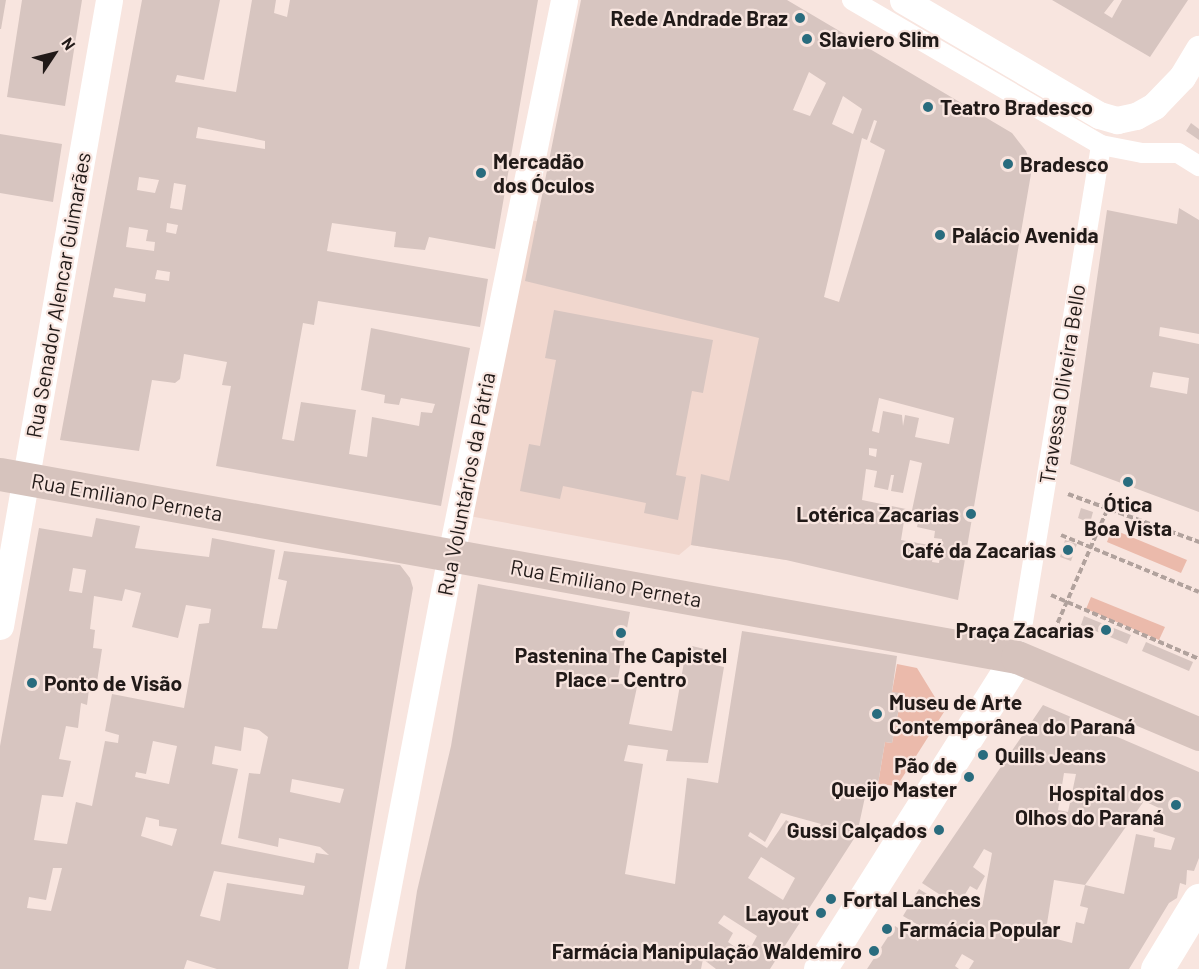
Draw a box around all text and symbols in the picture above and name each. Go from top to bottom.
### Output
place label: Rede Andrade Braz [611,5,788,31]
marker: Rede Andrade Braz [793,11,807,25]
north arrow [24,24,84,84]
place label: Slaviero Slim [819,26,939,52]
marker: Slaviero Slim [800,32,814,46]
text: N [58,34,80,53]
place label: Teatro Bradesco [940,94,1093,120]
marker: Teatro Bradesco [921,100,935,114]
place label: Mercadão dos Óculos [493,148,594,198]
street label: Rua Senador Alencar Guimarães [20,150,96,440]
place label: Bradesco [1020,151,1109,177]
marker: Bradesco [1001,157,1015,171]
marker: Mercadão dos Óculos [474,166,488,180]
place label: Palácio Avenida [952,222,1099,248]
marker: Palácio Avenida [933,228,947,242]
street label: Travessa Oliveira Bello [1034,282,1090,486]
street label: Rua Voluntários da Pátria [432,370,500,598]
street label: Rua Emiliano Perneta [29,468,225,526]
marker: Ótica Boa Vista [1121,475,1135,489]
place label: Ótica Boa Vista [1084,491,1172,541]
place label: Lotérica Zacarias [796,501,959,527]
marker: Lotérica Zacarias [964,507,978,521]
place label: Café da Zacarias [902,537,1056,563]
marker: Café da Zacarias [1061,543,1075,557]
street label: Rua Emiliano Perneta [508,554,704,612]
place label: Praça Zacarias [956,617,1094,643]
marker: Praça Zacarias [1099,623,1113,637]
marker: Pastenina The Capistel Place - Centro [614,626,628,640]
place label: Pastenina The Capistel Place - Centro [515,642,727,692]
place label: Ponto de Visão [44,670,182,696]
marker: Ponto de Visão [25,676,39,690]
place label: Museu de Arte Contemporânea do Paraná [889,689,1135,739]
marker: Museu de Arte Contemporânea do Paraná [870,707,884,721]
place label: Quills Jeans [995,742,1106,768]
marker: Quills Jeans [976,748,990,762]
place label: Pão de Queijo Master [831,752,957,802]
marker: Pão de Queijo Master [962,770,976,784]
place label: Hospital dos Olhos do Paraná [1015,780,1164,830]
marker: Hospital dos Olhos do Paraná [1169,798,1183,812]
place label: Gussi Calçados [787,817,927,843]
marker: Gussi Calçados [932,823,946,837]
place label: Fortal Lanches [843,886,981,912]
marker: Fortal Lanches [824,892,838,906]
place label: Layout [745,900,809,926]
marker: Layout [814,906,828,920]
place label: Farmácia Popular [899,916,1061,942]
marker: Farmácia Popular [880,922,894,936]
place label: Farmácia Manipulação Waldemiro [552,938,862,964]
marker: Farmácia Manipulação Waldemiro [867,944,881,958]

